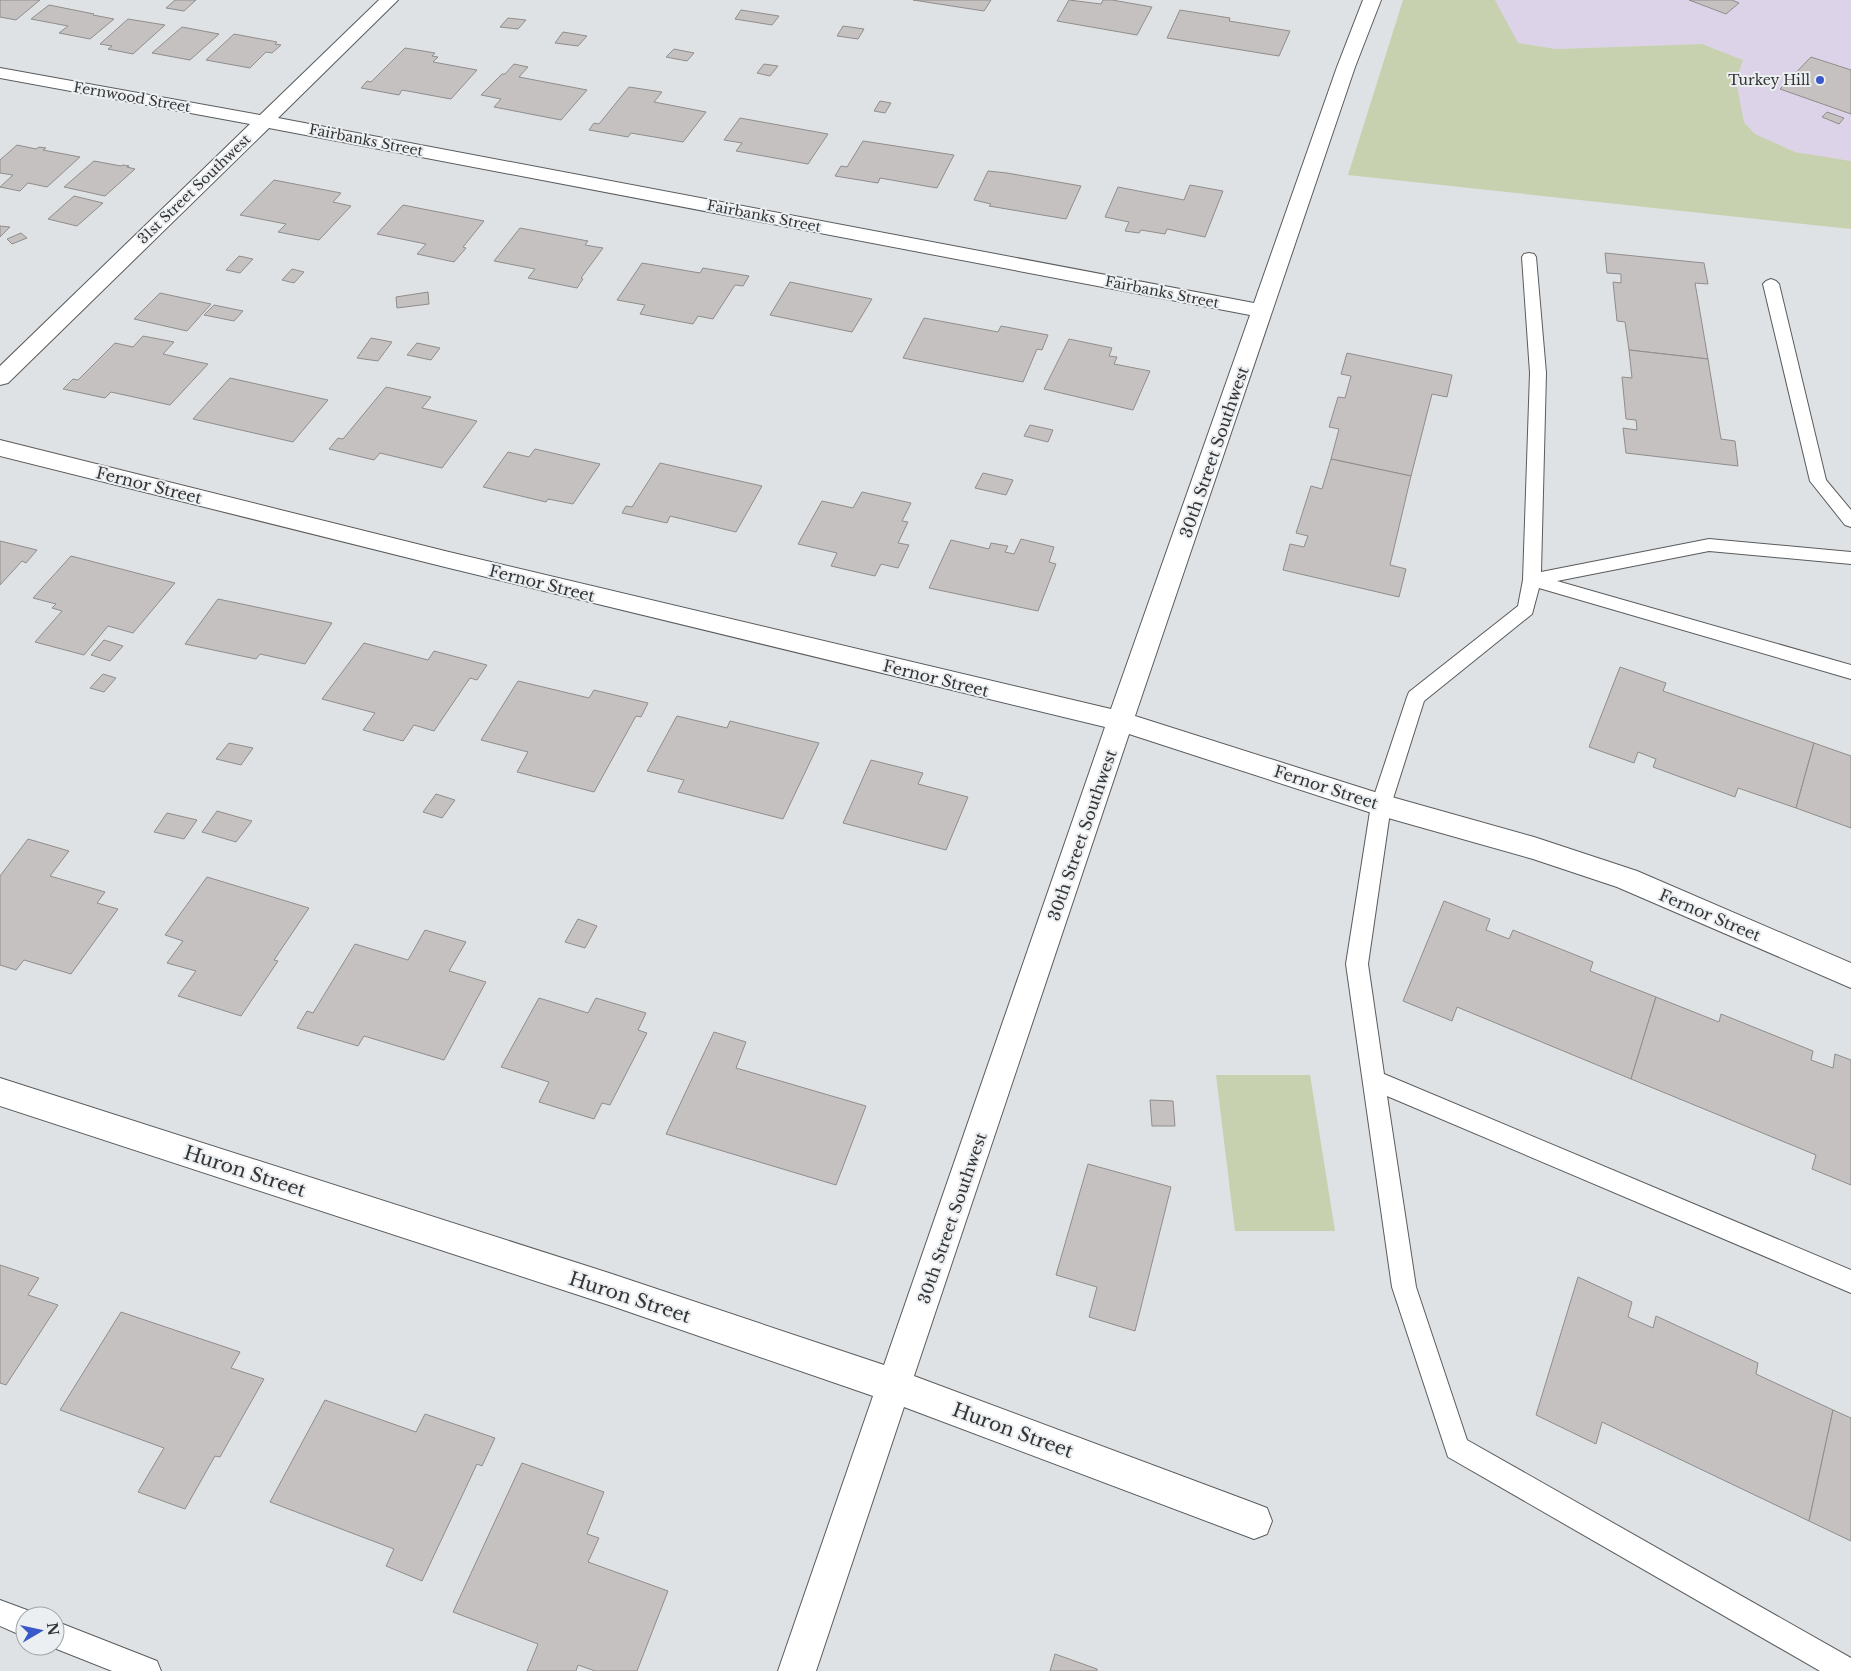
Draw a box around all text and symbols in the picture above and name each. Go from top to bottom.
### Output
place label: Turkey Hill [1728,71,1810,89]
marker: Turkey Hill [1814,74,1826,86]
street label: Fernwood Street [72,78,193,116]
street label: Fairbanks Street [307,120,425,160]
street label: 31st Street Southwest [134,130,255,248]
street label: Fairbanks Street [705,196,823,236]
street label: Fairbanks Street [1103,272,1221,312]
street label: 30th Street Southwest [1175,364,1253,540]
street label: Fernor Street [94,462,204,508]
street label: Fernor Street [487,560,597,606]
street label: Fernor Street [881,655,991,701]
street label: 30th Street Southwest [1043,747,1121,923]
street label: Fernor Street [1271,761,1381,813]
street label: Fernor Street [1656,885,1764,945]
street label: 30th Street Southwest [913,1130,991,1306]
street label: Huron Street [181,1141,310,1202]
street label: Huron Street [566,1267,695,1328]
street label: Huron Street [949,1398,1077,1463]
north arrow [15,1606,65,1656]
text: N [43,1621,63,1637]

